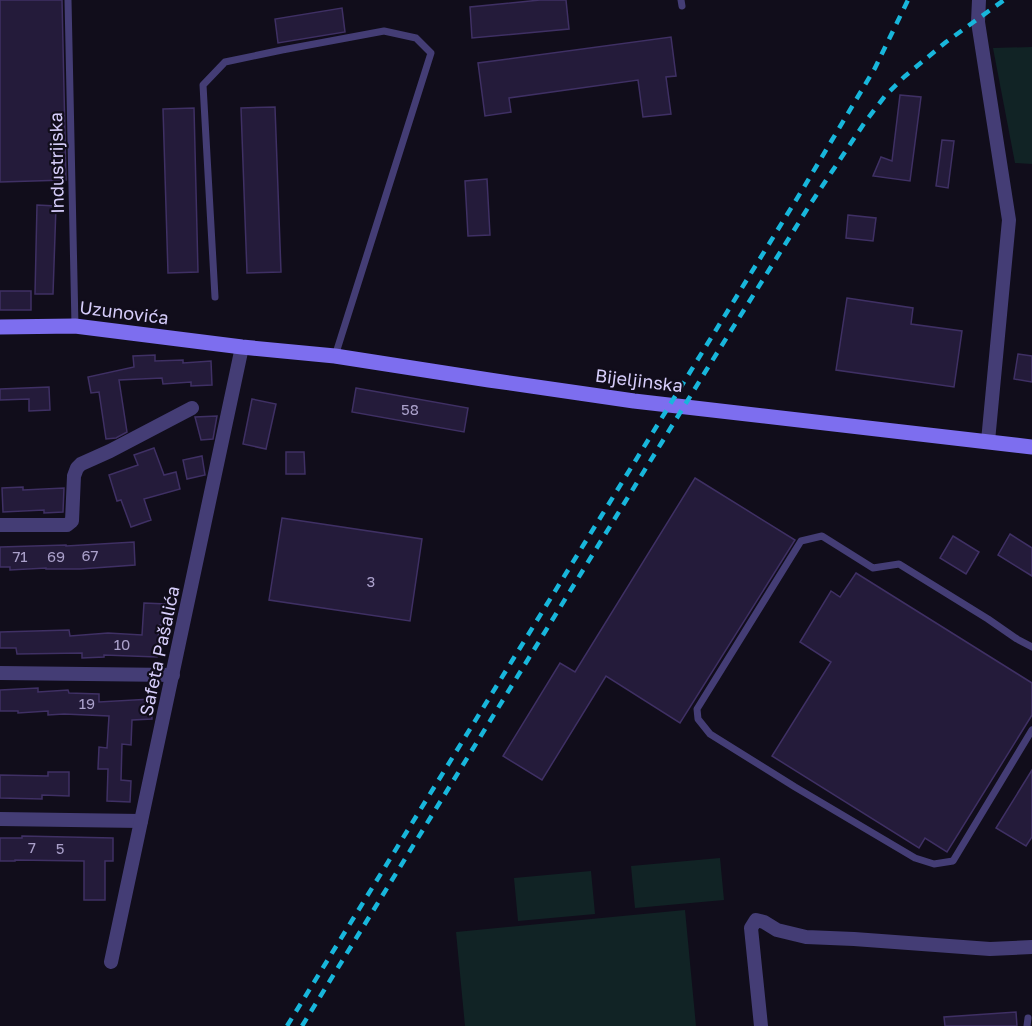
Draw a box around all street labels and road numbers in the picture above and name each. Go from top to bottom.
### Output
street label: Industrijska [44,112,68,214]
street label: Uzunovića [78,296,170,328]
street label: Bijeljinska [594,364,684,396]
street label: Safeta Pašalića [134,584,184,718]

